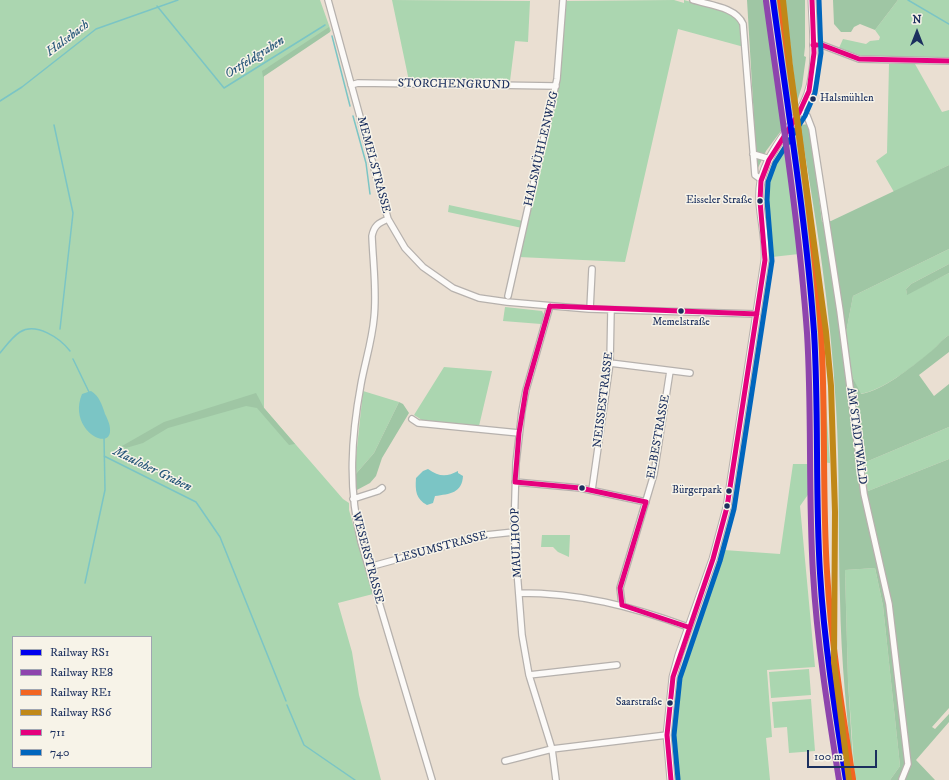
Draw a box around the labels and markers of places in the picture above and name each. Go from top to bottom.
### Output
place label: Halsmühlen [820,92,874,106]
marker: Halsmühlen [808,94,818,104]
place label: Eisseler Straße [686,194,752,208]
marker: Eisseler Straße [755,196,765,206]
marker: Memelstraße [676,306,686,316]
place label: Memelstraße [652,316,710,330]
unlabelled marker [577,483,587,493]
place label: Bürgerpark [672,484,722,498]
marker: Bürgerpark [724,486,734,496]
unlabelled marker [722,501,732,511]
place label: Saarstraße [616,696,662,710]
marker: Saarstraße [665,698,675,708]

